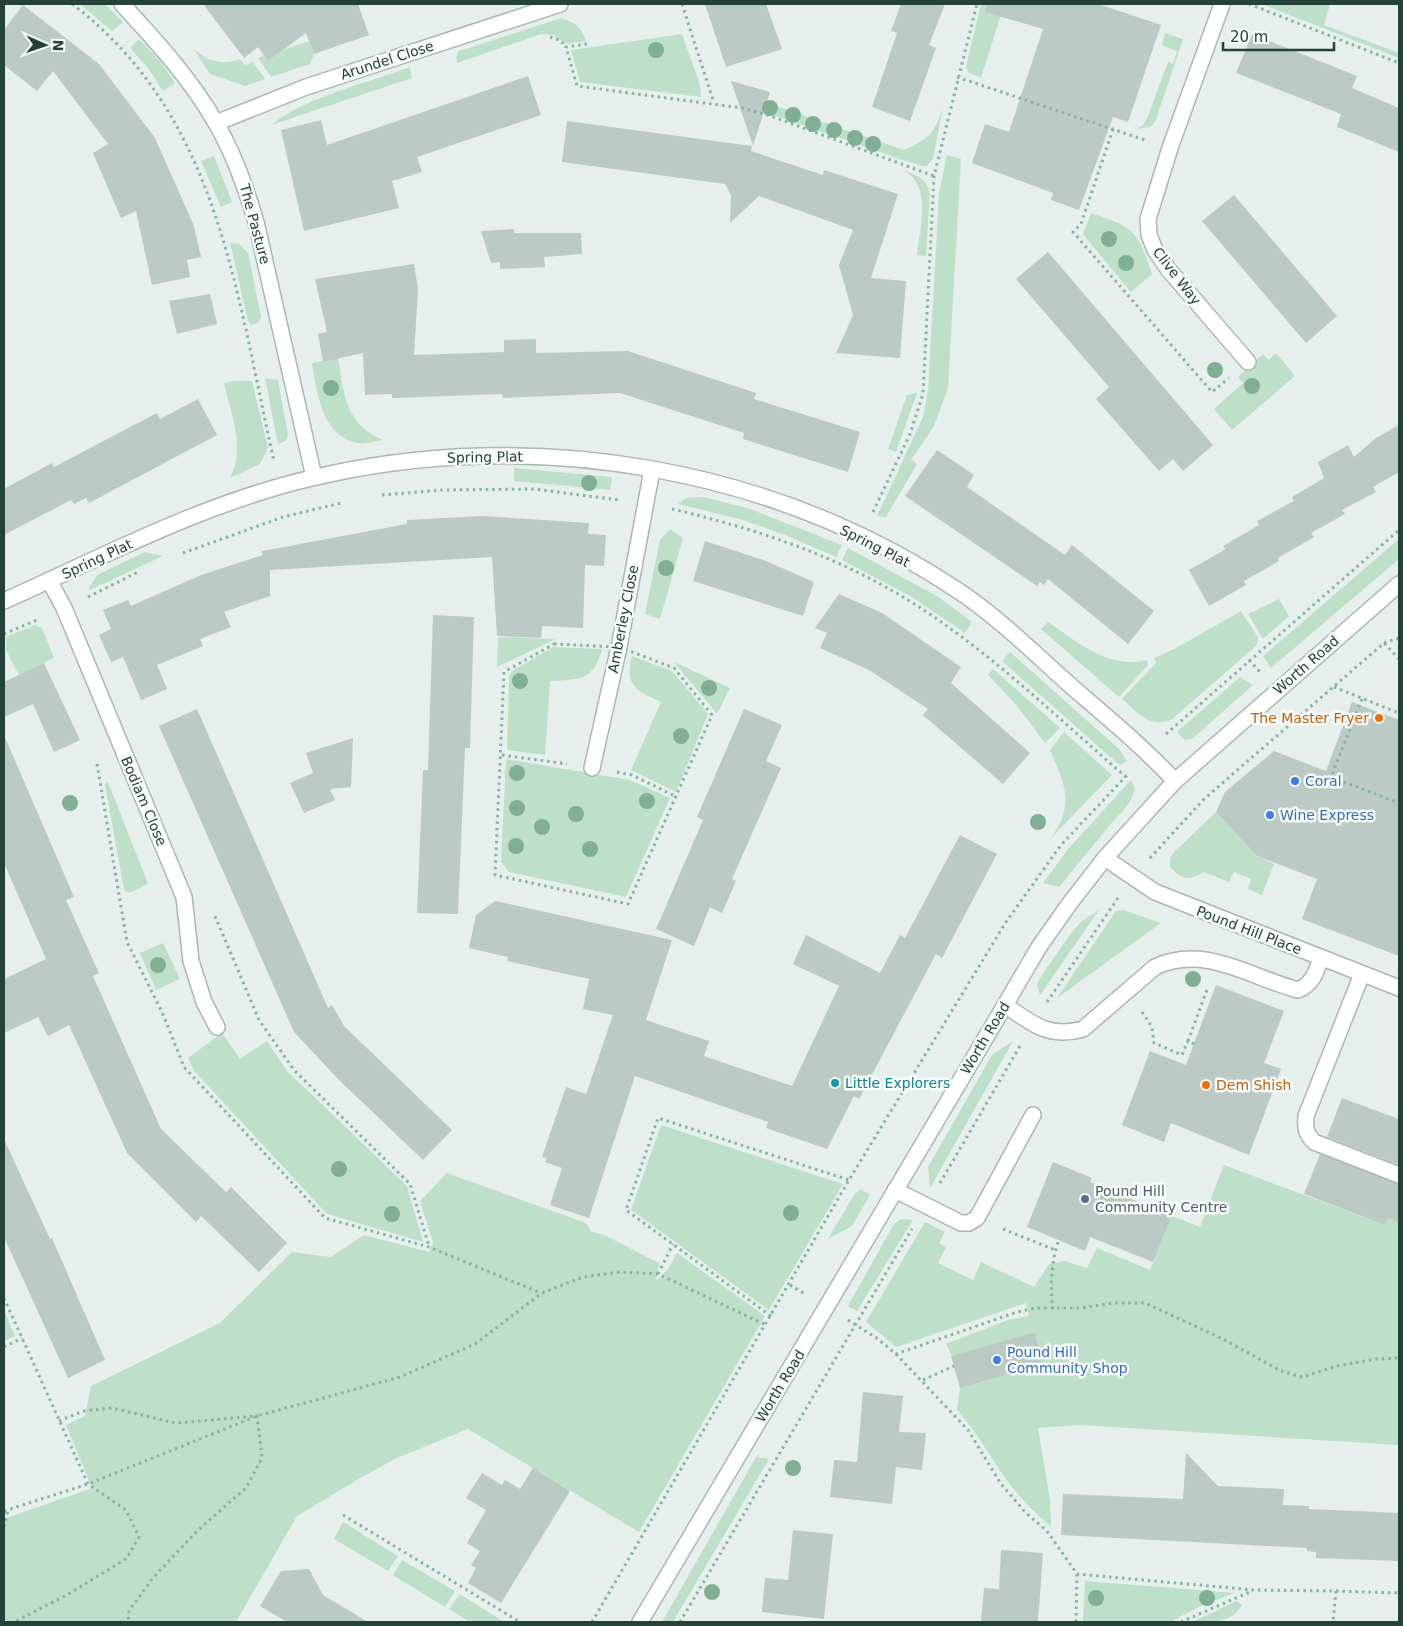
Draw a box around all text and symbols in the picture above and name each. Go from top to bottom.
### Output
north arrow [20,20,70,70]
scale bar [1223,20,1334,52]
text: 20 m [1230,28,1268,46]
street label: Arundel Close [338,37,436,83]
text: N [50,39,66,52]
street label: The Pasture [236,181,273,266]
street label: Clive Way [1150,244,1204,308]
street label: Spring Plat [447,448,524,466]
street label: Spring Plat [837,522,913,571]
street label: Spring Plat [59,535,135,582]
street label: Amberley Close [605,564,641,674]
street label: Worth Road [1270,632,1342,698]
place label: The Master Fryer [1250,710,1369,726]
marker: The Master Fryer [1373,712,1385,724]
street label: Bodiam Close [118,754,170,848]
place label: Coral [1305,773,1342,789]
marker: Coral [1289,775,1301,787]
place label: Wine Express [1280,807,1374,823]
marker: Wine Express [1264,809,1276,821]
street label: Pound Hill Place [1194,903,1304,957]
street label: Worth Road [957,999,1013,1077]
place label: Little Explorers [845,1075,950,1091]
marker: Little Explorers [829,1077,841,1089]
place label: Dem Shish [1216,1077,1291,1093]
marker: Dem Shish [1200,1079,1212,1091]
place label: Pound Hill Community Centre [1095,1183,1227,1215]
marker: Pound Hill Community Centre [1079,1193,1091,1205]
place label: Pound Hill Community Shop [1007,1344,1128,1376]
street label: Worth Road [752,1347,808,1425]
marker: Pound Hill Community Shop [991,1354,1003,1366]

